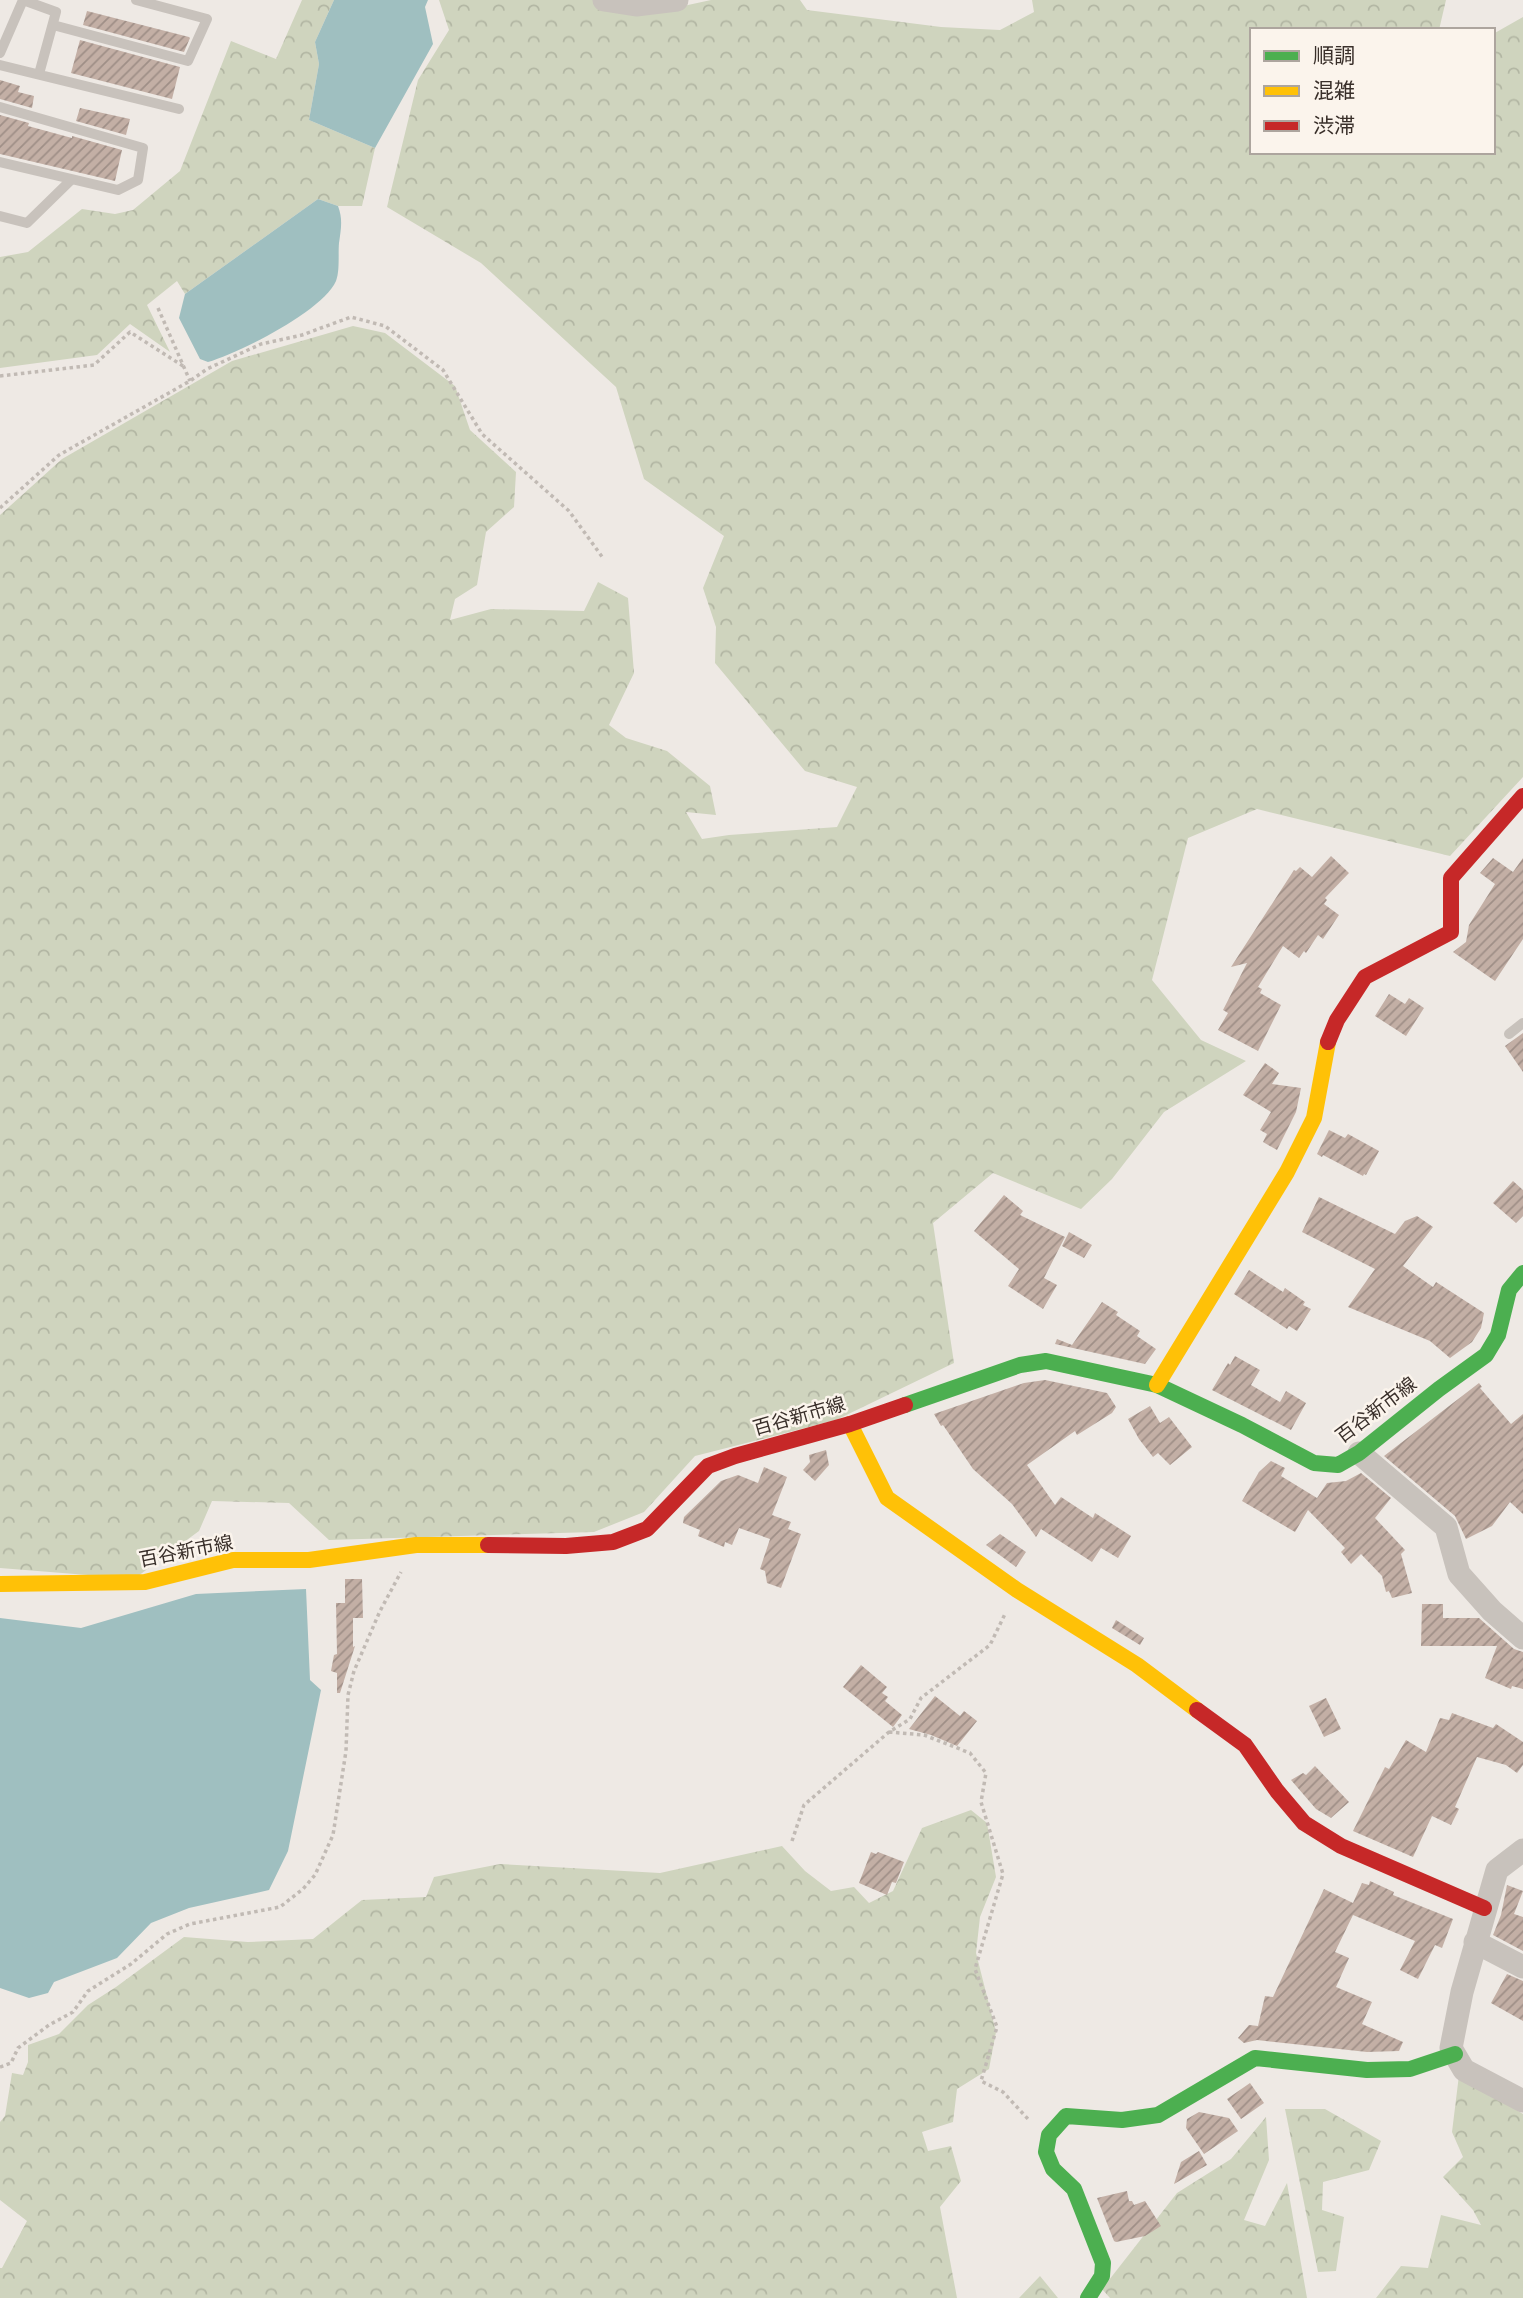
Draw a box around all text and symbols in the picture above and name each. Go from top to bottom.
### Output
legend [1250,28,1495,154]
text: 順調 [1313,44,1355,67]
text: 混雑 [1313,79,1355,102]
text: 渋滞 [1313,114,1355,137]
street label: 百谷新市線 [1332,1373,1420,1447]
street label: 百谷新市線 [750,1393,848,1439]
street label: 百谷新市線 [137,1532,235,1570]

